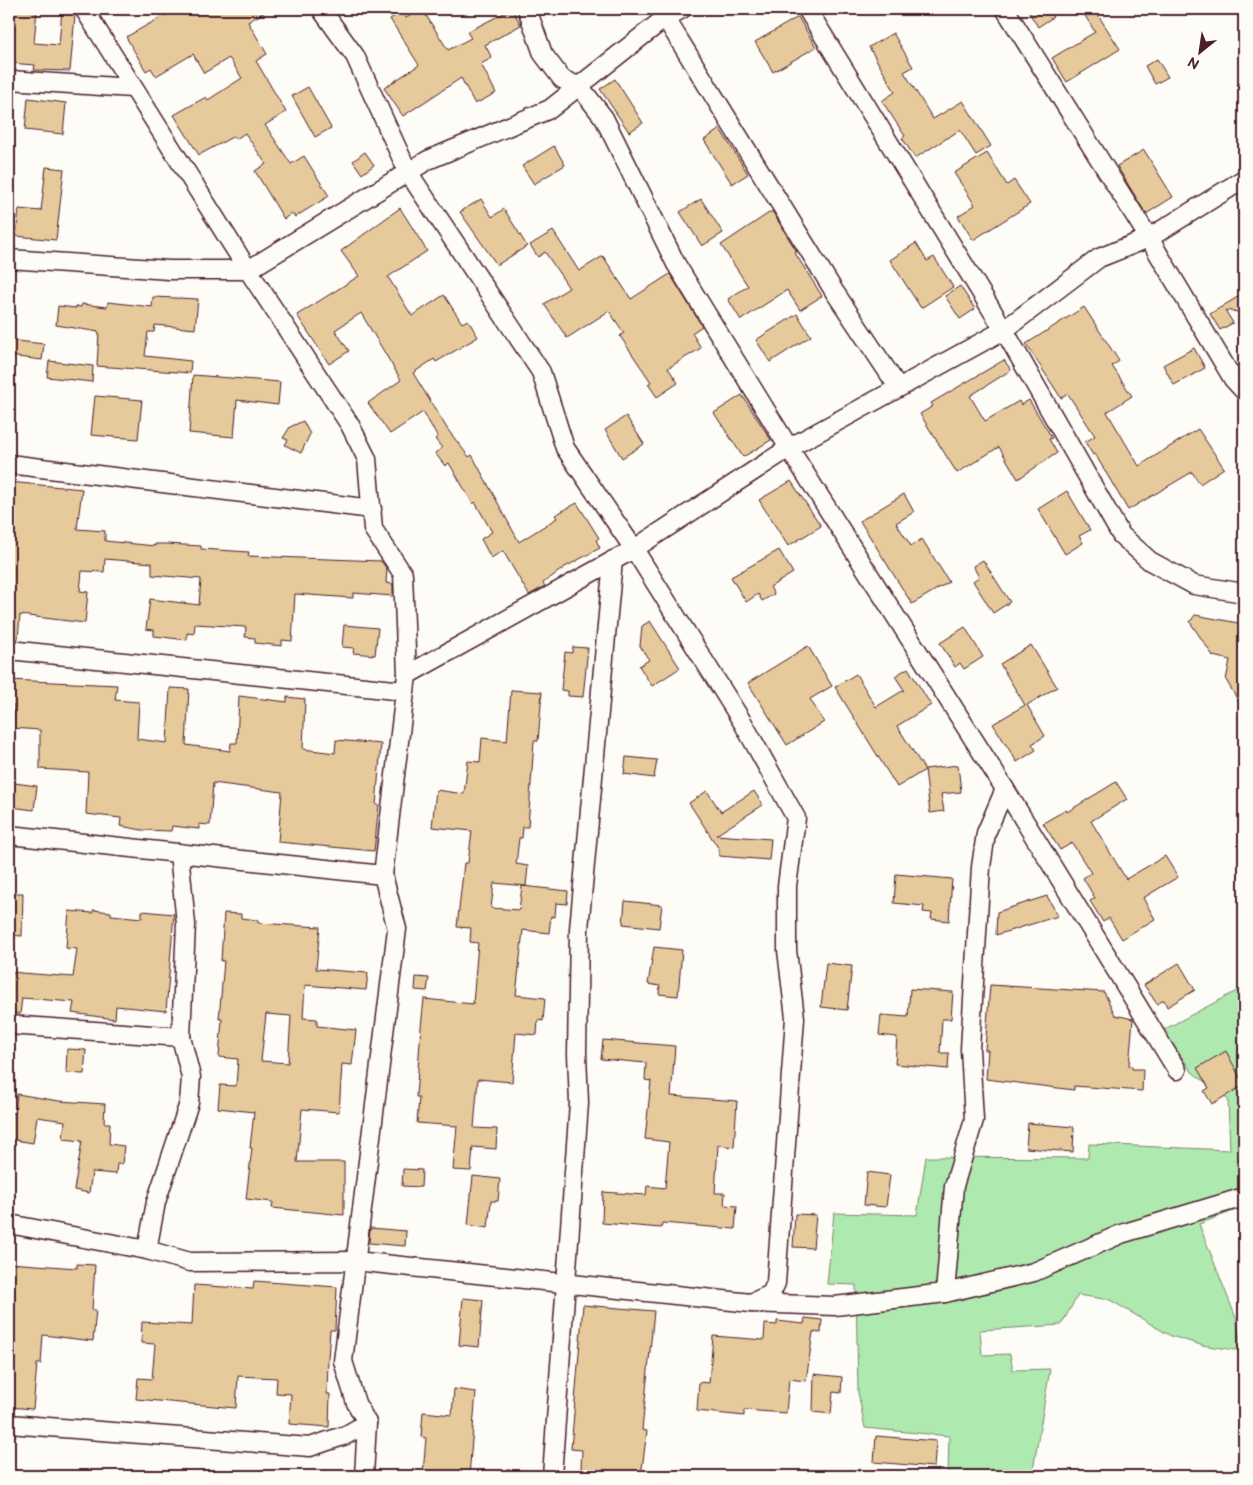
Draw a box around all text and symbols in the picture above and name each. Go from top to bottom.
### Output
north arrow [1176,28,1226,78]
text: N [1185,53,1203,73]

